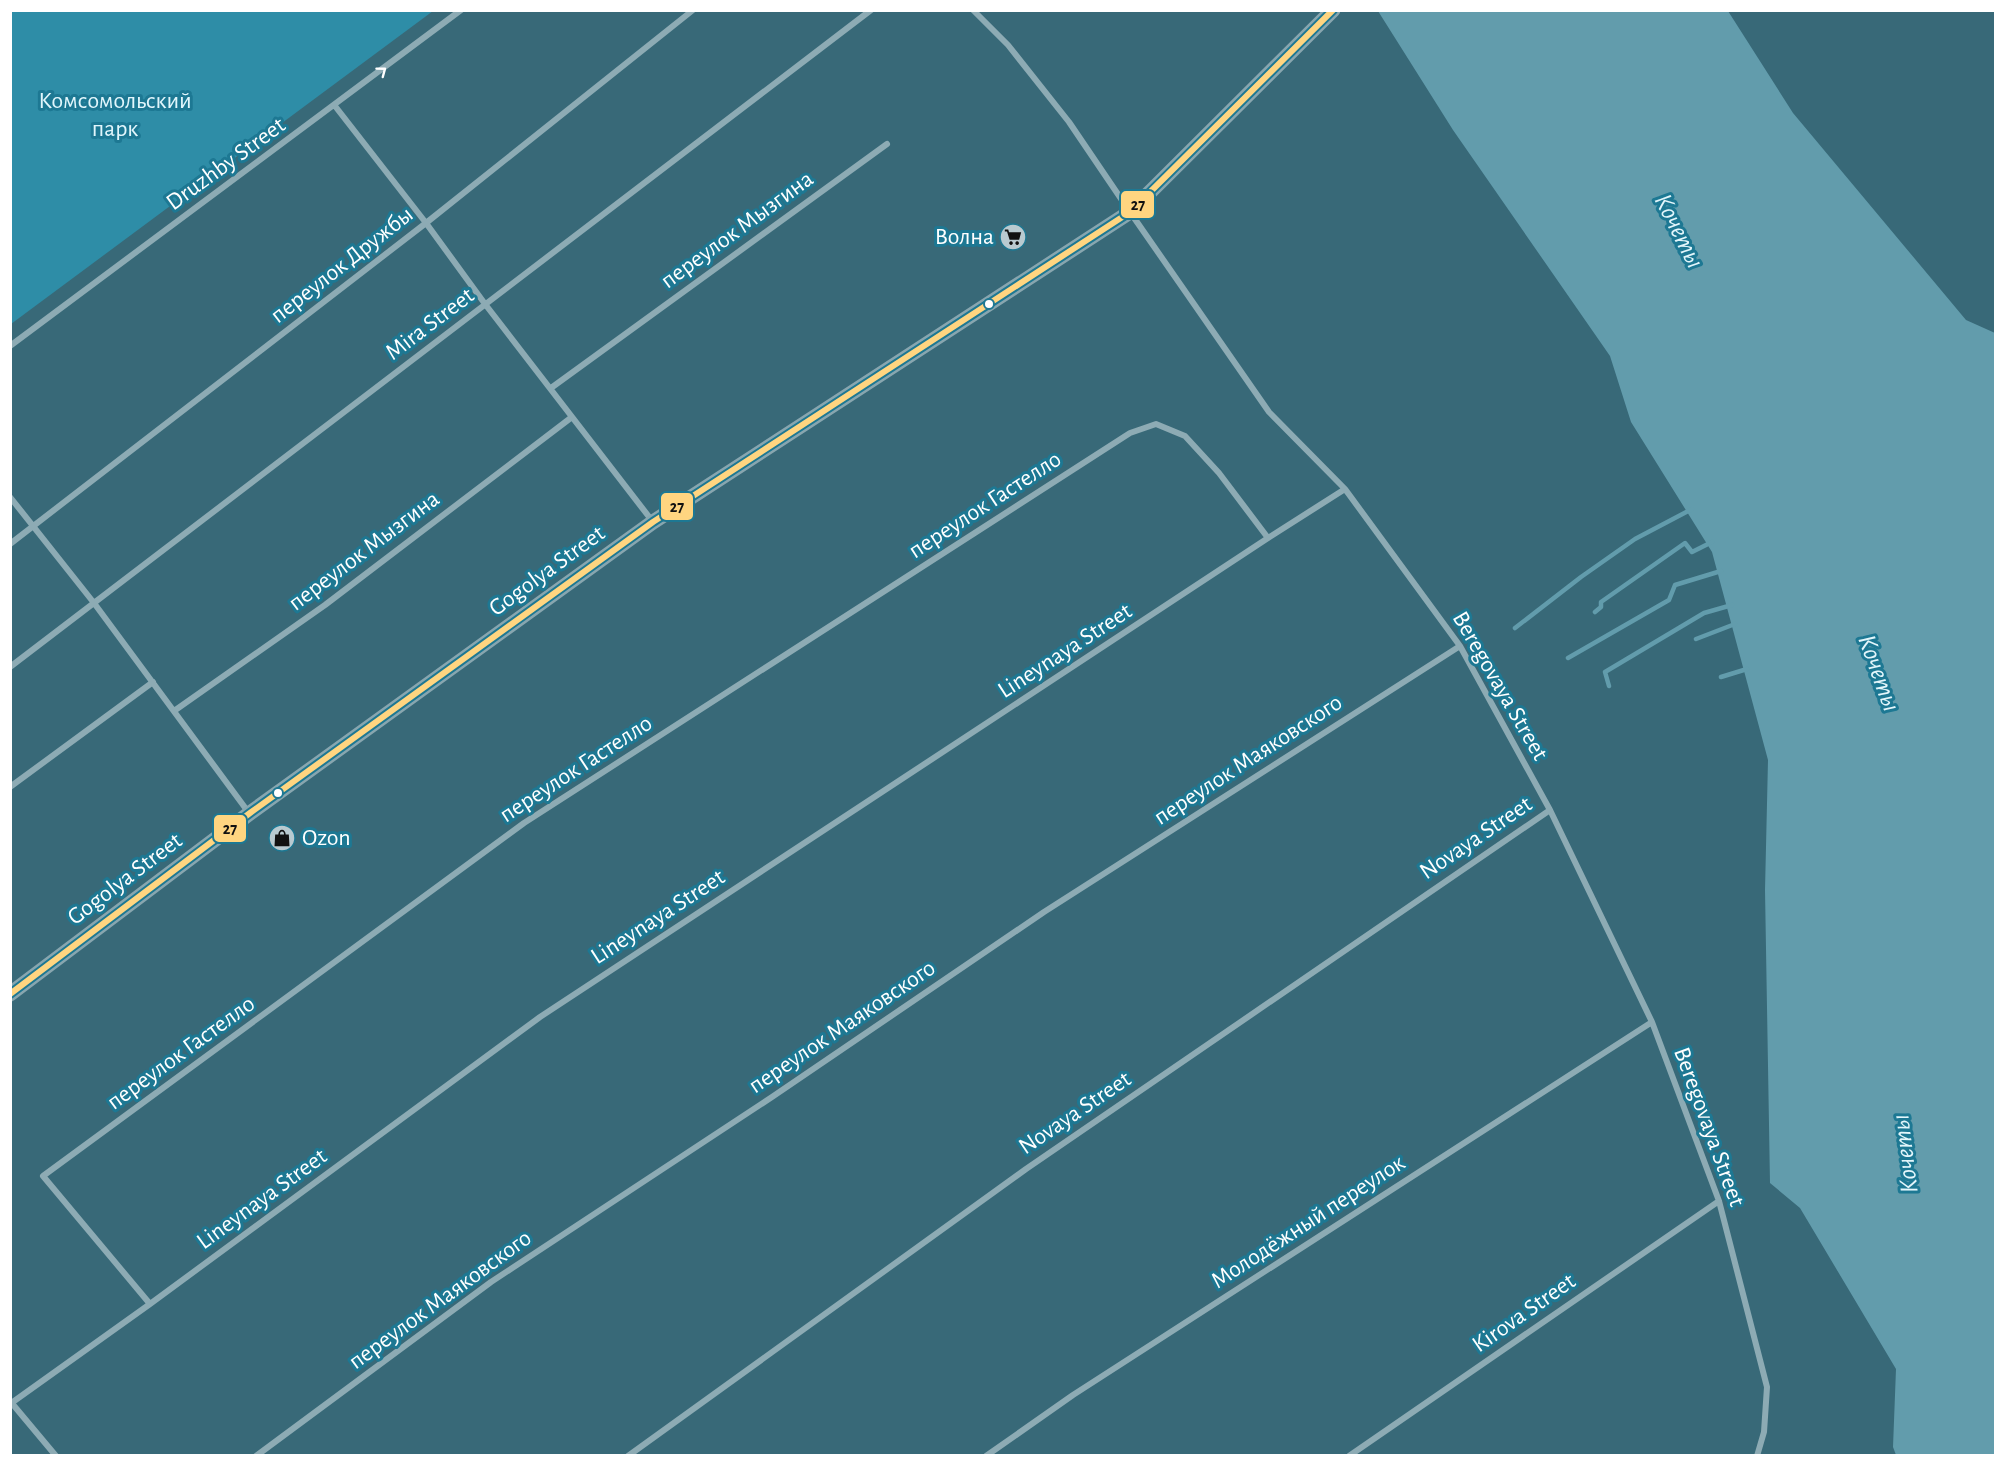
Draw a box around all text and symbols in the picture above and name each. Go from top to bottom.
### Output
one-way arrow [375,67,386,78]
park label: Комсомольский парк [38,89,192,141]
street label: Druzhby Street [162,113,290,215]
street label: переулок Мызгина [656,167,818,293]
line badge: 27 [1120,190,1155,219]
water label: Кочеты [1649,190,1709,272]
text: 27 [1131,197,1145,213]
street label: переулок Дружбы [266,202,418,328]
supermarket icon: Волна [998,222,1028,252]
place label: Волна [935,225,994,249]
street label: Mira Street [381,283,479,365]
unlabelled marker [983,298,995,310]
street label: переулок Гастелло [904,447,1066,563]
street label: переулок Мызгина [284,487,444,615]
line badge: 27 [660,492,694,521]
text: 27 [670,499,684,515]
street label: Gogolya Street [485,521,610,621]
street label: Lineynaya Street [994,599,1136,703]
street label: Beregovaya Street [1448,608,1552,765]
water label: Кочеты [1853,631,1905,715]
street label: переулок Маяковского [1150,690,1346,830]
street label: переулок Гастелло [495,711,657,827]
unlabelled marker [272,787,284,799]
street label: Novaya Street [1416,792,1537,884]
line badge: 27 [213,814,247,843]
text: 27 [223,821,237,837]
shop icon: Ozon [267,823,297,853]
place label: Ozon [302,826,351,850]
street label: Gogolya Street [63,828,187,930]
street label: Lineynaya Street [587,865,729,969]
street label: переулок Маяковского [744,956,940,1098]
street label: переулок Гастелло [103,991,259,1115]
street label: Beregovaya Street [1669,1044,1749,1210]
street label: Novaya Street [1015,1067,1136,1159]
water label: Кочеты [1887,1113,1923,1195]
street label: Lineynaya Street [193,1144,332,1254]
street label: Молодёжный переулок [1207,1150,1409,1294]
street label: переулок Маяковского [344,1226,536,1374]
street label: Kirova Street [1468,1269,1580,1357]

